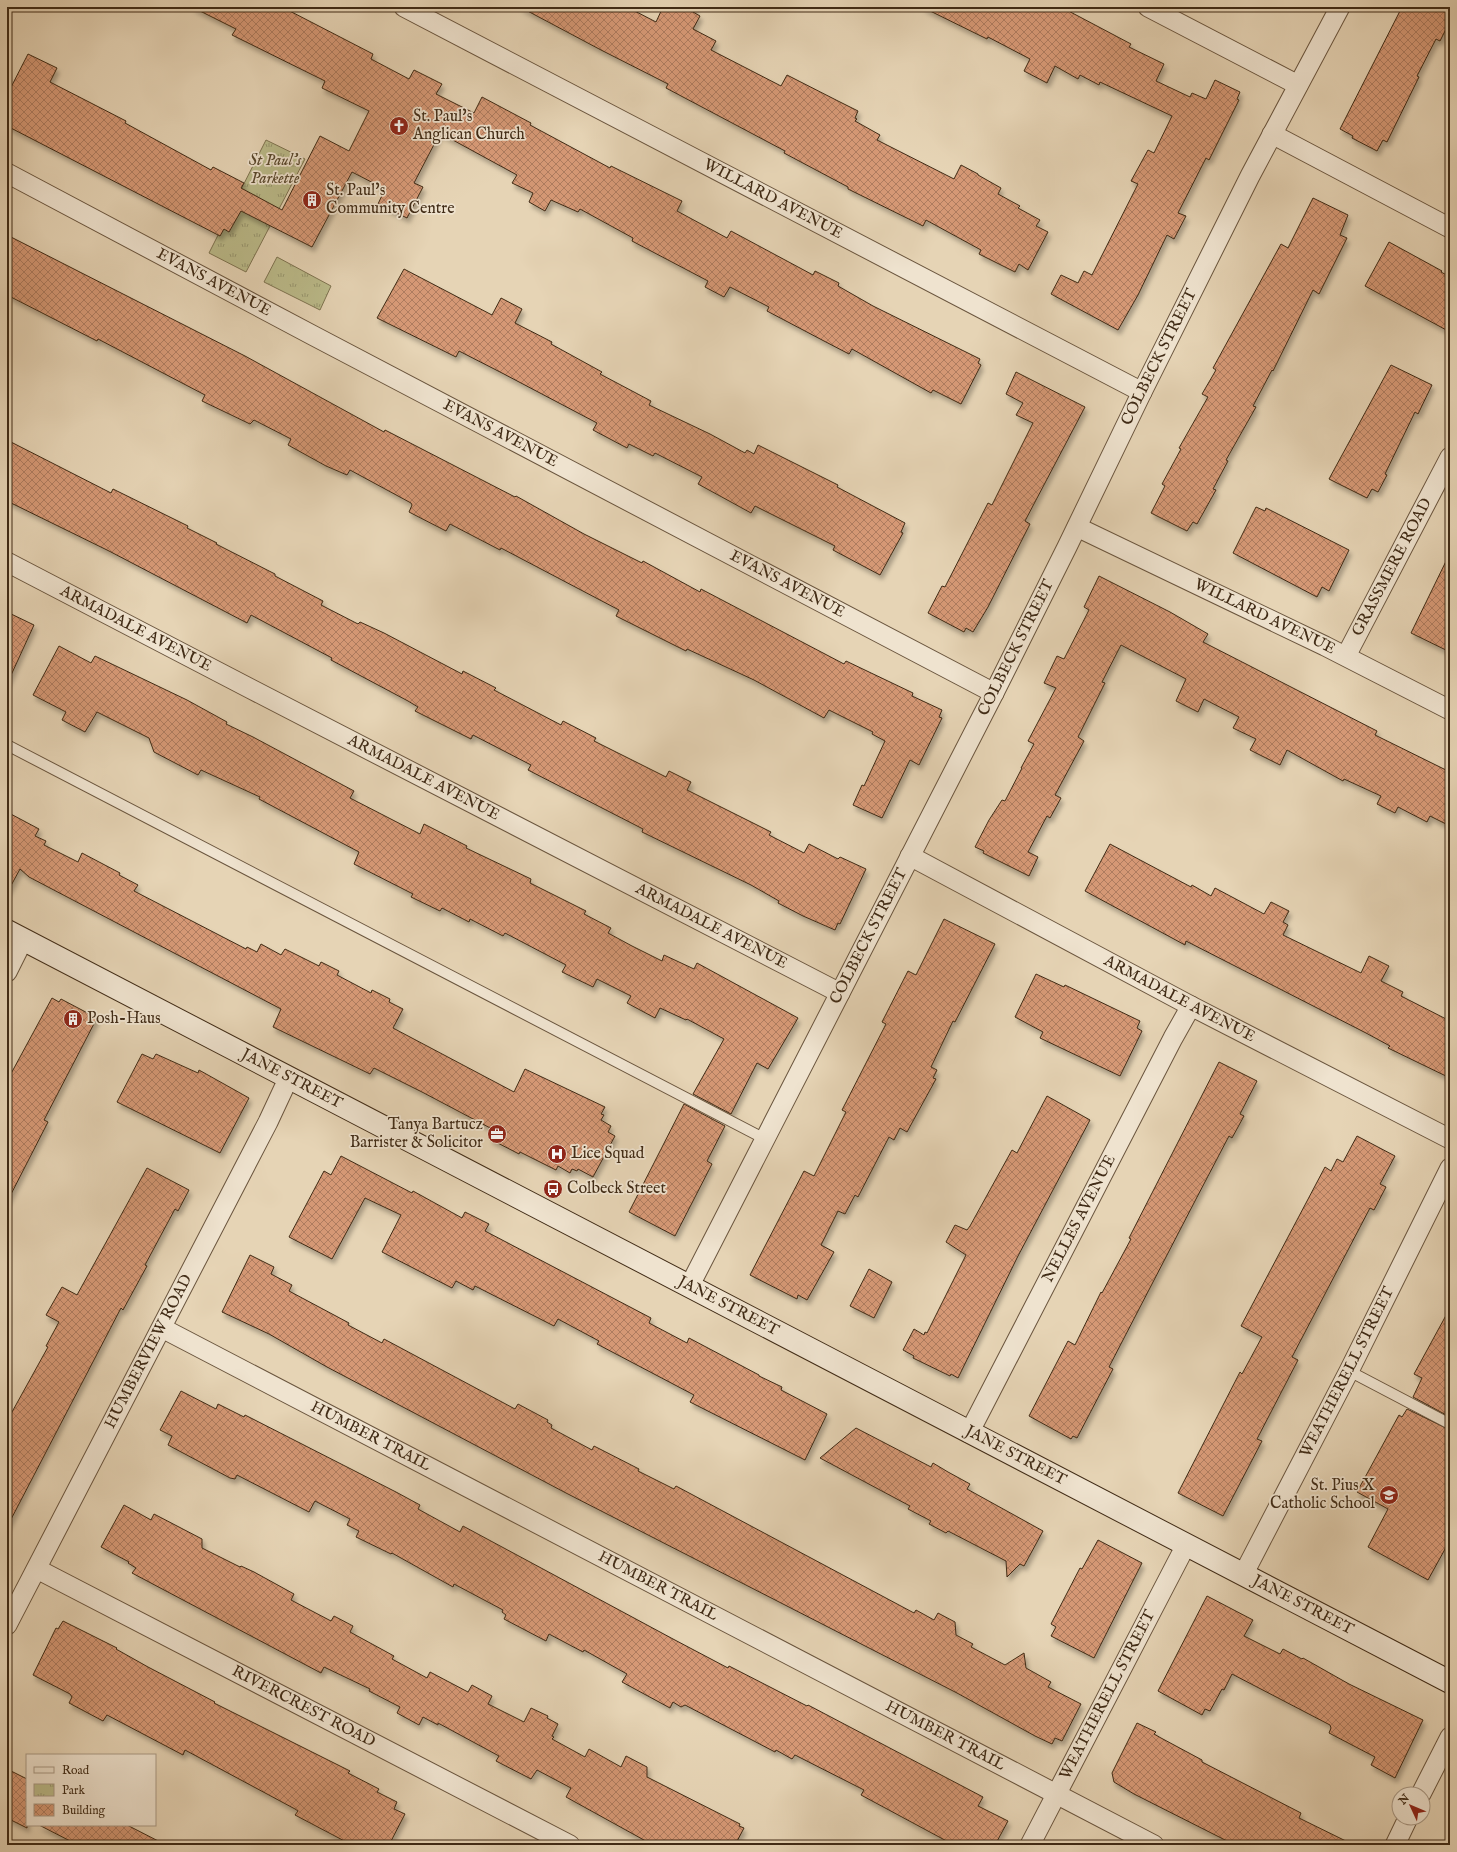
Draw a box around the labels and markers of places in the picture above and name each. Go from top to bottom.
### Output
place label: St. Paul's Anglican Church [412,107,525,145]
church icon: St. Paul's Anglican Church [388,115,410,137]
place label: St. Paul's Community Centre [326,181,455,219]
building icon: St. Paul's Community Centre [301,189,323,211]
building icon: Posh-Haus [62,1008,84,1030]
place label: Posh-Haus [87,1009,161,1029]
place label: Tanya Bartucz Barrister & Solicitor [350,1115,483,1153]
office icon: Tanya Bartucz Barrister & Solicitor [486,1123,508,1145]
hospital icon: Lice Squad [546,1143,568,1165]
place label: Lice Squad [571,1144,645,1164]
bus stop icon: Colbeck Street [542,1178,564,1200]
place label: Colbeck Street [567,1179,666,1199]
place label: St. Pius X Catholic School [1270,1476,1376,1514]
school or university icon: St. Pius X Catholic School [1378,1484,1400,1506]

